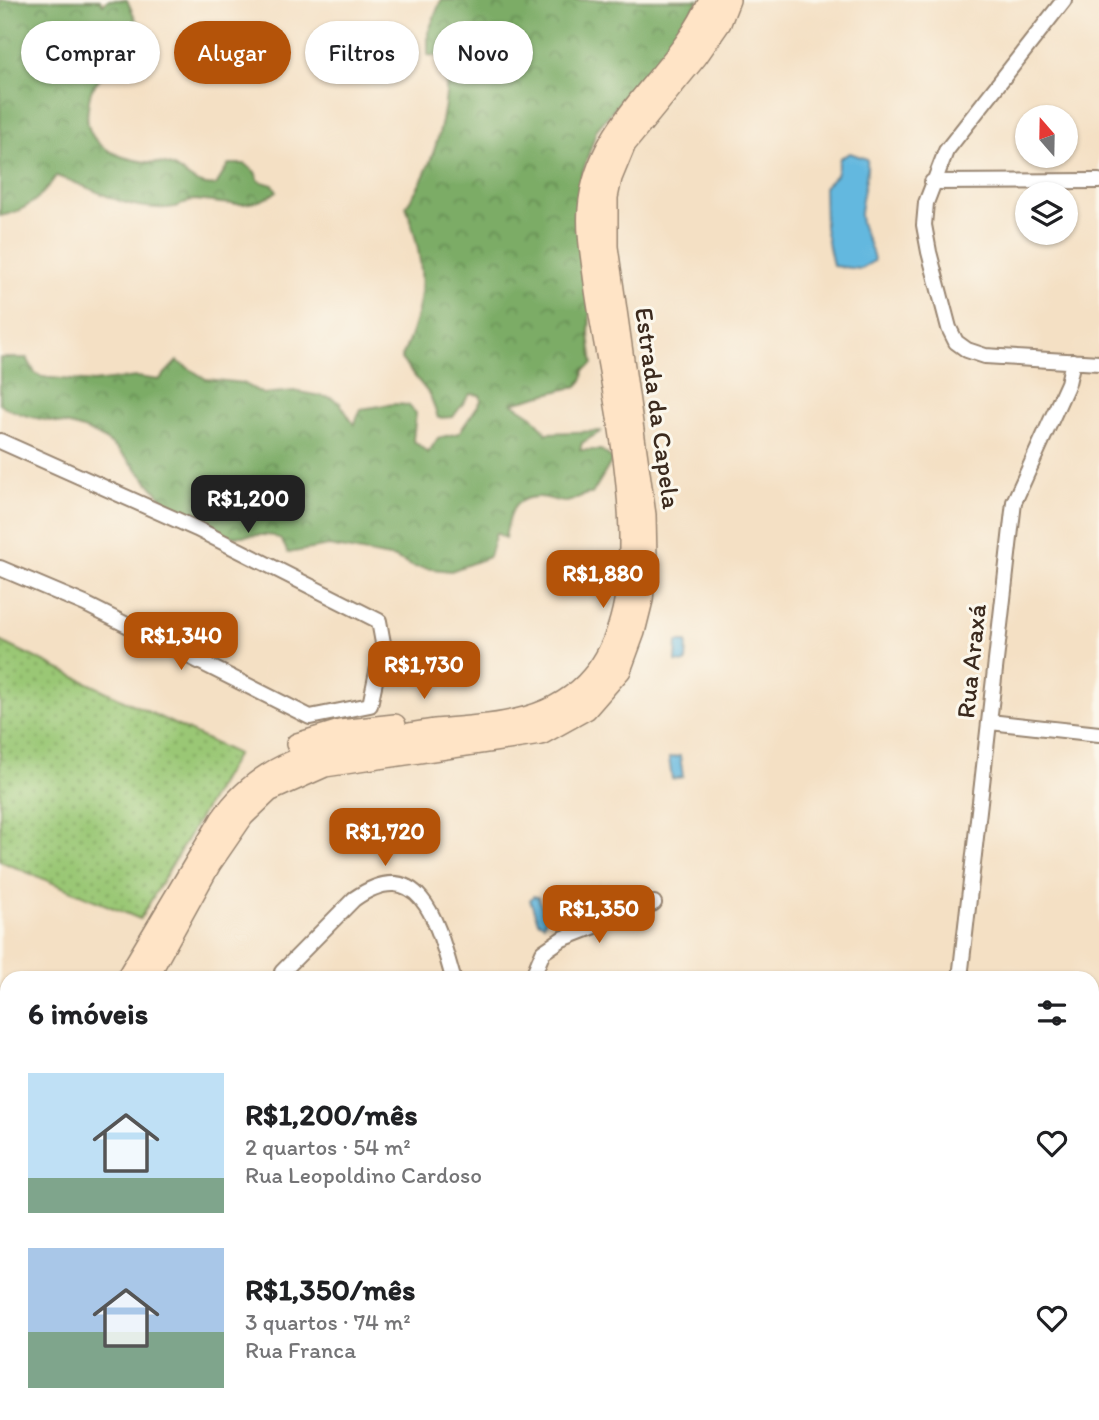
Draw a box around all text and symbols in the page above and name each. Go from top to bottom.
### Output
chip: Comprar [21,21,160,84]
chip: Alugar [174,21,291,84]
chip: Filtros [305,21,419,84]
chip: Novo [433,21,533,84]
north arrow [1015,105,1078,168]
map controls [1015,105,1078,245]
button: layers [1015,182,1078,245]
street label: Estrada da Capela [628,305,688,511]
pin: R$1,200 [183,476,313,535]
text: R$1,200 [207,484,289,512]
pin: R$1,880 [538,550,668,610]
text: R$1,880 [562,559,644,587]
street label: Rua Araxá [949,602,993,720]
pin: R$1,340 [116,612,246,672]
text: R$1,340 [140,621,222,649]
pin: R$1,730 [359,642,489,701]
text: R$1,730 [384,650,464,678]
pin: R$1,720 [320,808,450,868]
text: R$1,720 [345,817,425,845]
pin: R$1,350 [534,886,664,945]
text: R$1,350 [559,894,639,922]
icon: filters [1033,994,1071,1032]
text: 6 imóveis [28,995,148,1032]
text: R$1,200/mês [245,1096,418,1133]
icon: home [84,1101,168,1185]
icon: heart [1033,1124,1071,1162]
text: 2 quartos · 54 m² [245,1133,411,1161]
text: Rua Leopoldino Cardoso [245,1161,482,1189]
text: R$1,350/mês [245,1271,415,1308]
icon: home [84,1276,168,1360]
icon: heart [1033,1299,1071,1337]
text: 3 quartos · 74 m² [245,1308,411,1336]
text: Rua Franca [245,1336,356,1364]

